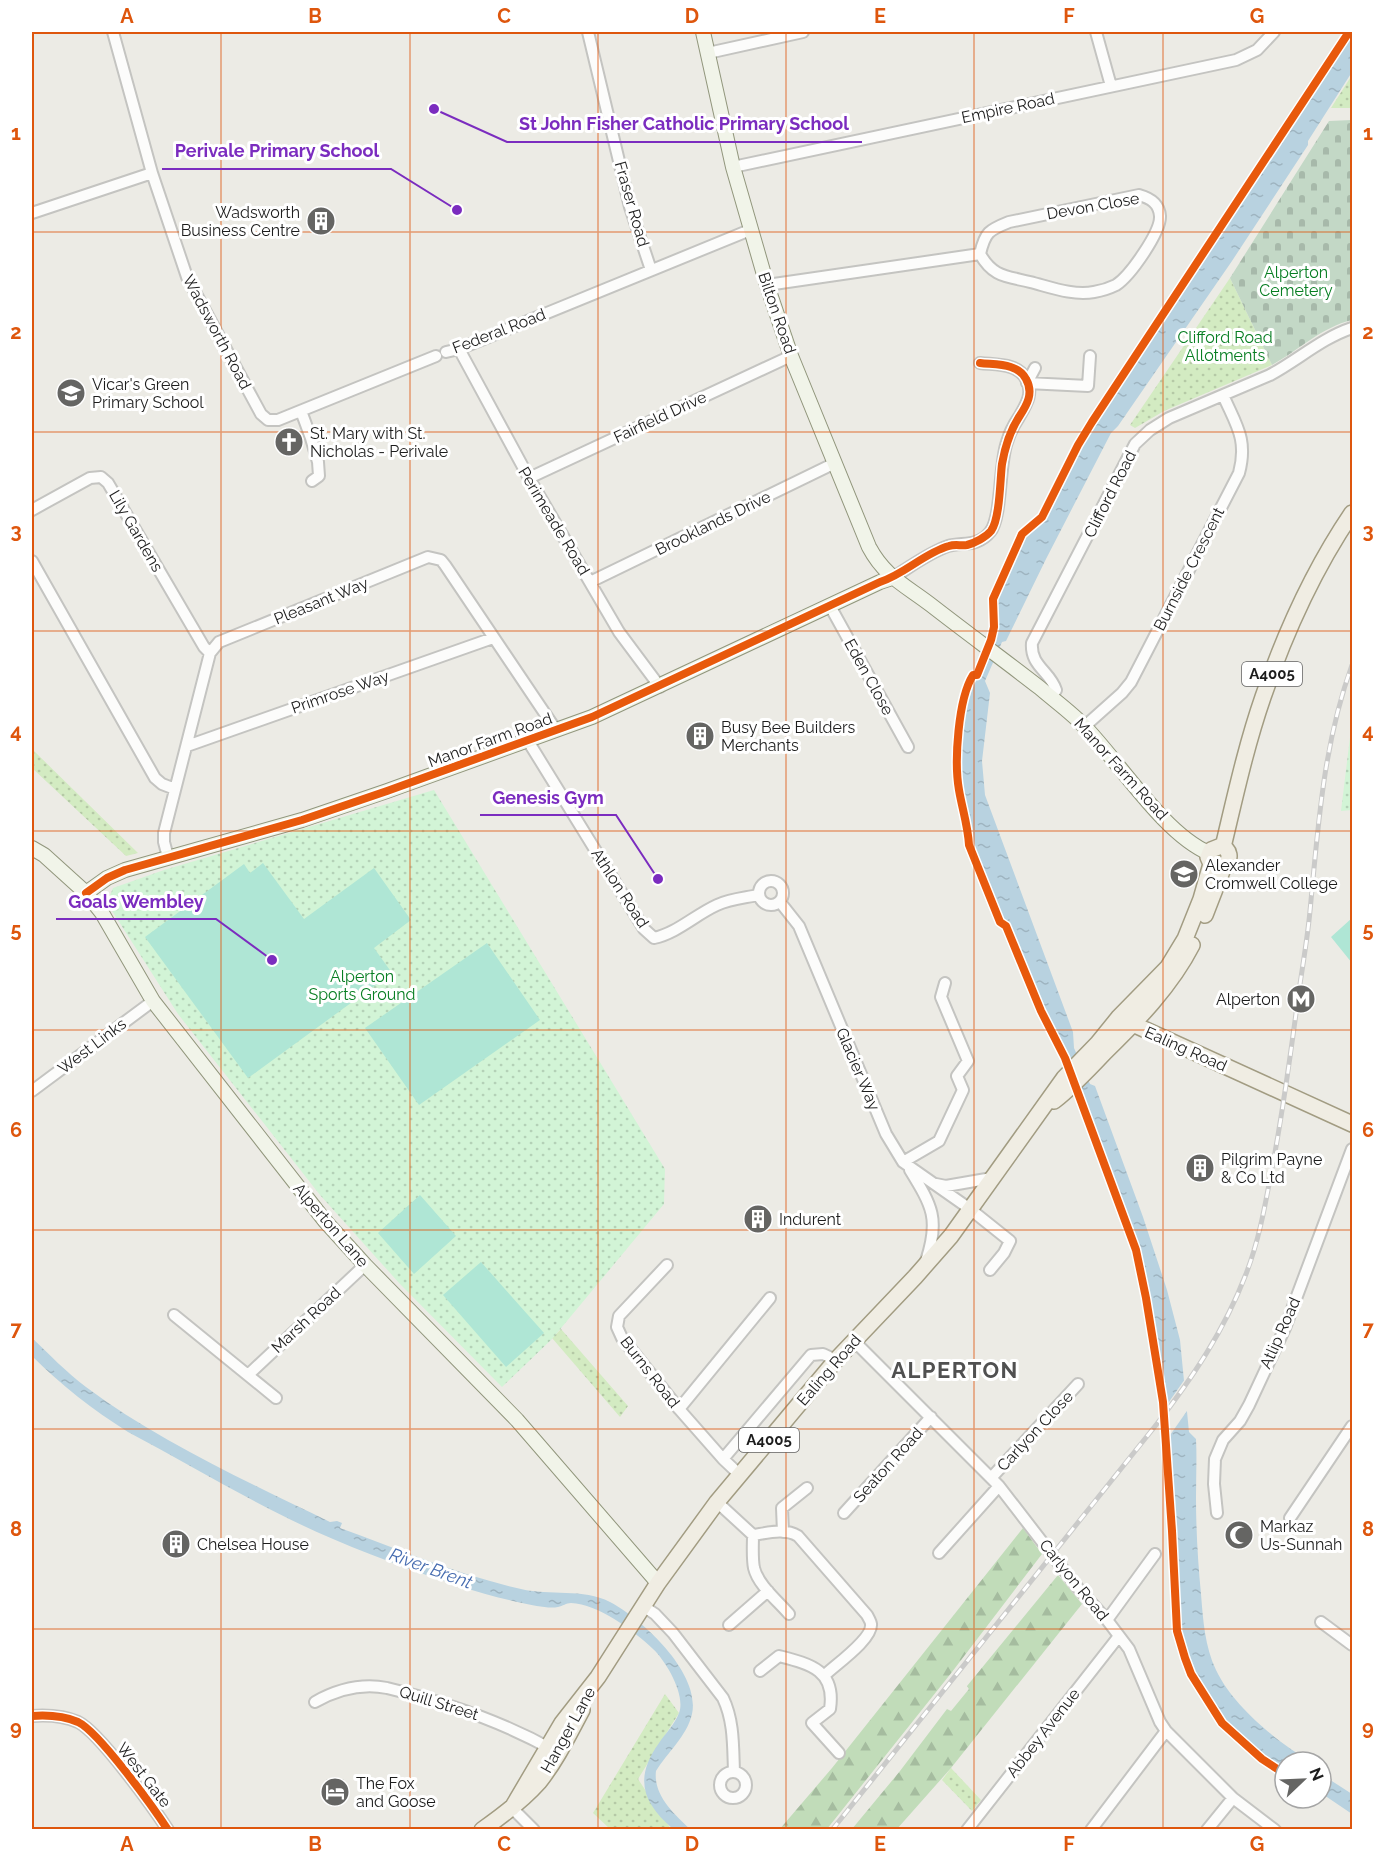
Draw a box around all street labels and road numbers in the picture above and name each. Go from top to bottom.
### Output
street label: Empire Road [960,89,1056,127]
street label: Fraser Road [611,159,653,249]
street label: Devon Close [1045,189,1141,223]
street label: Bilton Road [754,270,800,356]
street label: Wadsworth Road [179,271,255,393]
street label: Federal Road [450,305,548,357]
street label: Fairfield Drive [611,387,709,447]
street label: Clifford Road [1080,447,1140,541]
street label: Perimeade Road [514,463,594,579]
street label: Lily Gardens [105,487,167,575]
street label: Brooklands Drive [652,487,774,559]
street label: Burnside Crescent [1150,504,1229,634]
street label: Pleasant Way [271,573,371,629]
street label: Eden Close [840,636,898,718]
road number: A4005 [1242,662,1302,686]
street label: Primrose Way [289,666,392,718]
street label: Manor Farm Road [425,709,555,771]
street label: Manor Farm Road [1070,714,1172,824]
street label: Athlon Road [587,845,653,931]
street label: West Links [54,1014,130,1078]
street label: Ealing Road [1142,1022,1230,1076]
street label: Glacier Way [832,1025,884,1114]
street label: Alperton Lane [289,1179,373,1271]
street label: Marsh Road [267,1283,345,1357]
street label: Atlip Road [1256,1294,1304,1372]
street label: Ealing Road [793,1331,865,1409]
street label: Burns Road [616,1333,684,1411]
street label: Carlyon Close [993,1387,1077,1475]
street label: Seaton Road [849,1424,927,1506]
road number: A4005 [739,1428,799,1452]
street label: Carlyon Road [1035,1536,1113,1625]
street label: Quill Street [397,1682,481,1724]
street label: Hanger Lane [537,1684,599,1776]
street label: Abbey Avenue [1002,1685,1084,1781]
street label: West Gate [113,1739,175,1811]

